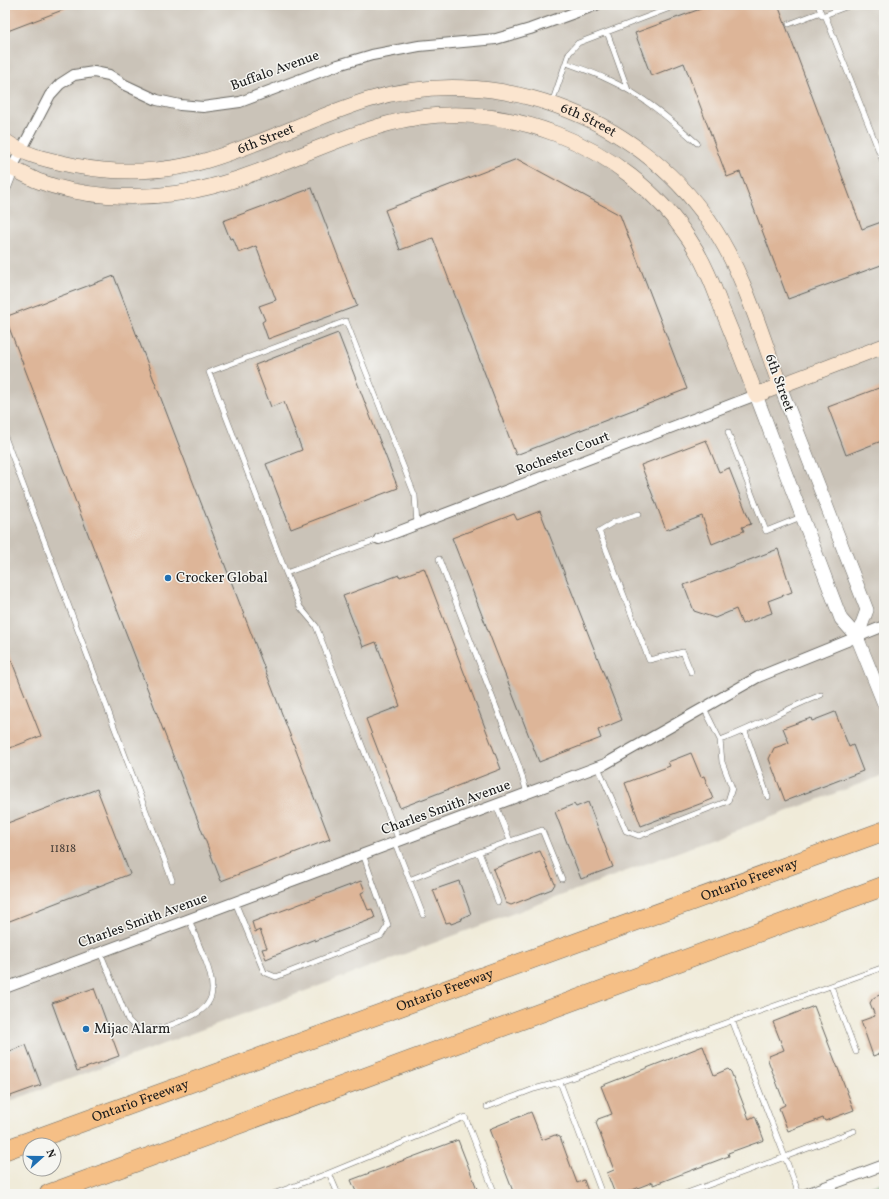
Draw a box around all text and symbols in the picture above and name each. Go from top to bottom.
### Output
street label: Buffalo Avenue [228,46,322,96]
street label: 6th Street [558,99,620,142]
street label: 6th Street [235,119,298,159]
street label: 6th Street [760,352,798,414]
street label: Rochester Court [513,427,613,481]
place label: Crocker Global [176,569,268,588]
marker: Crocker Global [163,573,173,583]
street label: Charles Smith Avenue [379,776,514,840]
house number: 11818 [50,841,76,857]
street label: Ontario Freeway [698,853,801,906]
street label: Charles Smith Avenue [76,889,211,953]
street label: Ontario Freeway [394,964,497,1017]
place label: Mijac Alarm [94,1020,170,1039]
marker: Mijac Alarm [81,1024,91,1034]
street label: Ontario Freeway [89,1074,192,1127]
north arrow [22,1137,62,1177]
text: N [42,1148,58,1160]

